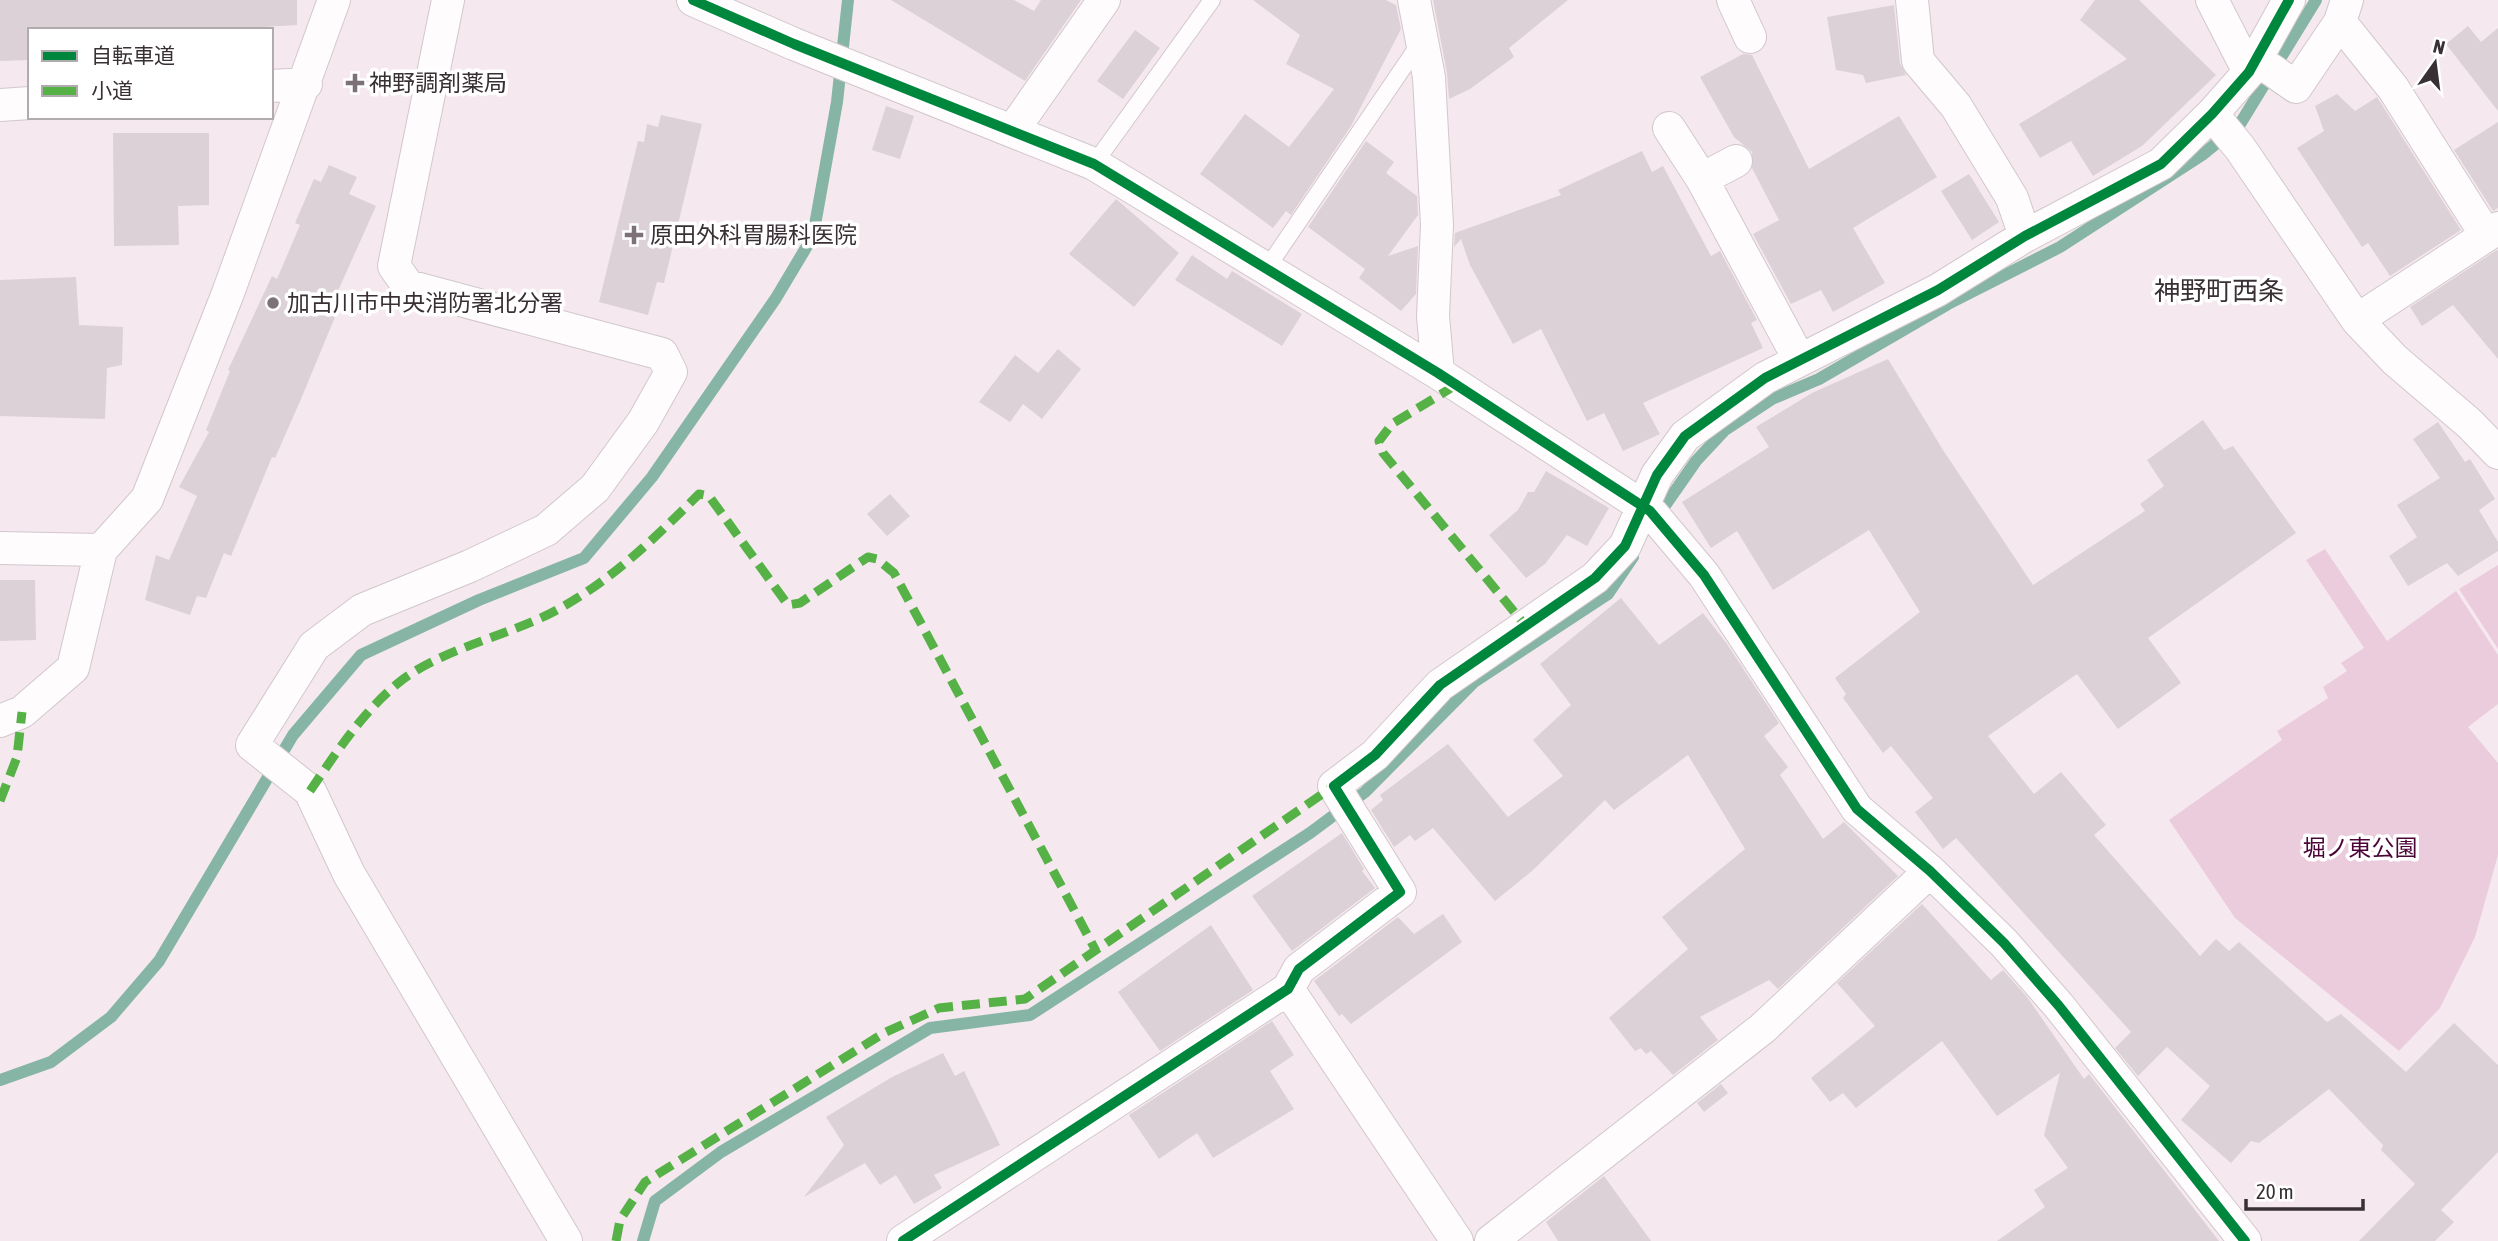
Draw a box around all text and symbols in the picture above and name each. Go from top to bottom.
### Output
legend [28,28,273,119]
north arrow [2400,28,2470,98]
text: N [2431,34,2447,59]
text: 自転車道 [91,43,175,67]
place label: 神野調剤薬局 [369,70,507,96]
marker: 神野調剤薬局 [347,75,363,91]
text: 小道 [91,78,133,102]
place label: 原田外科胃腸科医院 [650,222,857,248]
marker: 原田外科胃腸科医院 [624,225,644,245]
district label: 神野町西条 [2154,276,2284,306]
place label: 加古川市中央消防署北分署 [287,290,563,316]
marker: 加古川市中央消防署北分署 [265,295,281,311]
park label: 堀ノ東公園 [2303,835,2418,861]
scale bar [2246,1168,2363,1212]
text: 20 m [2256,1179,2294,1203]

